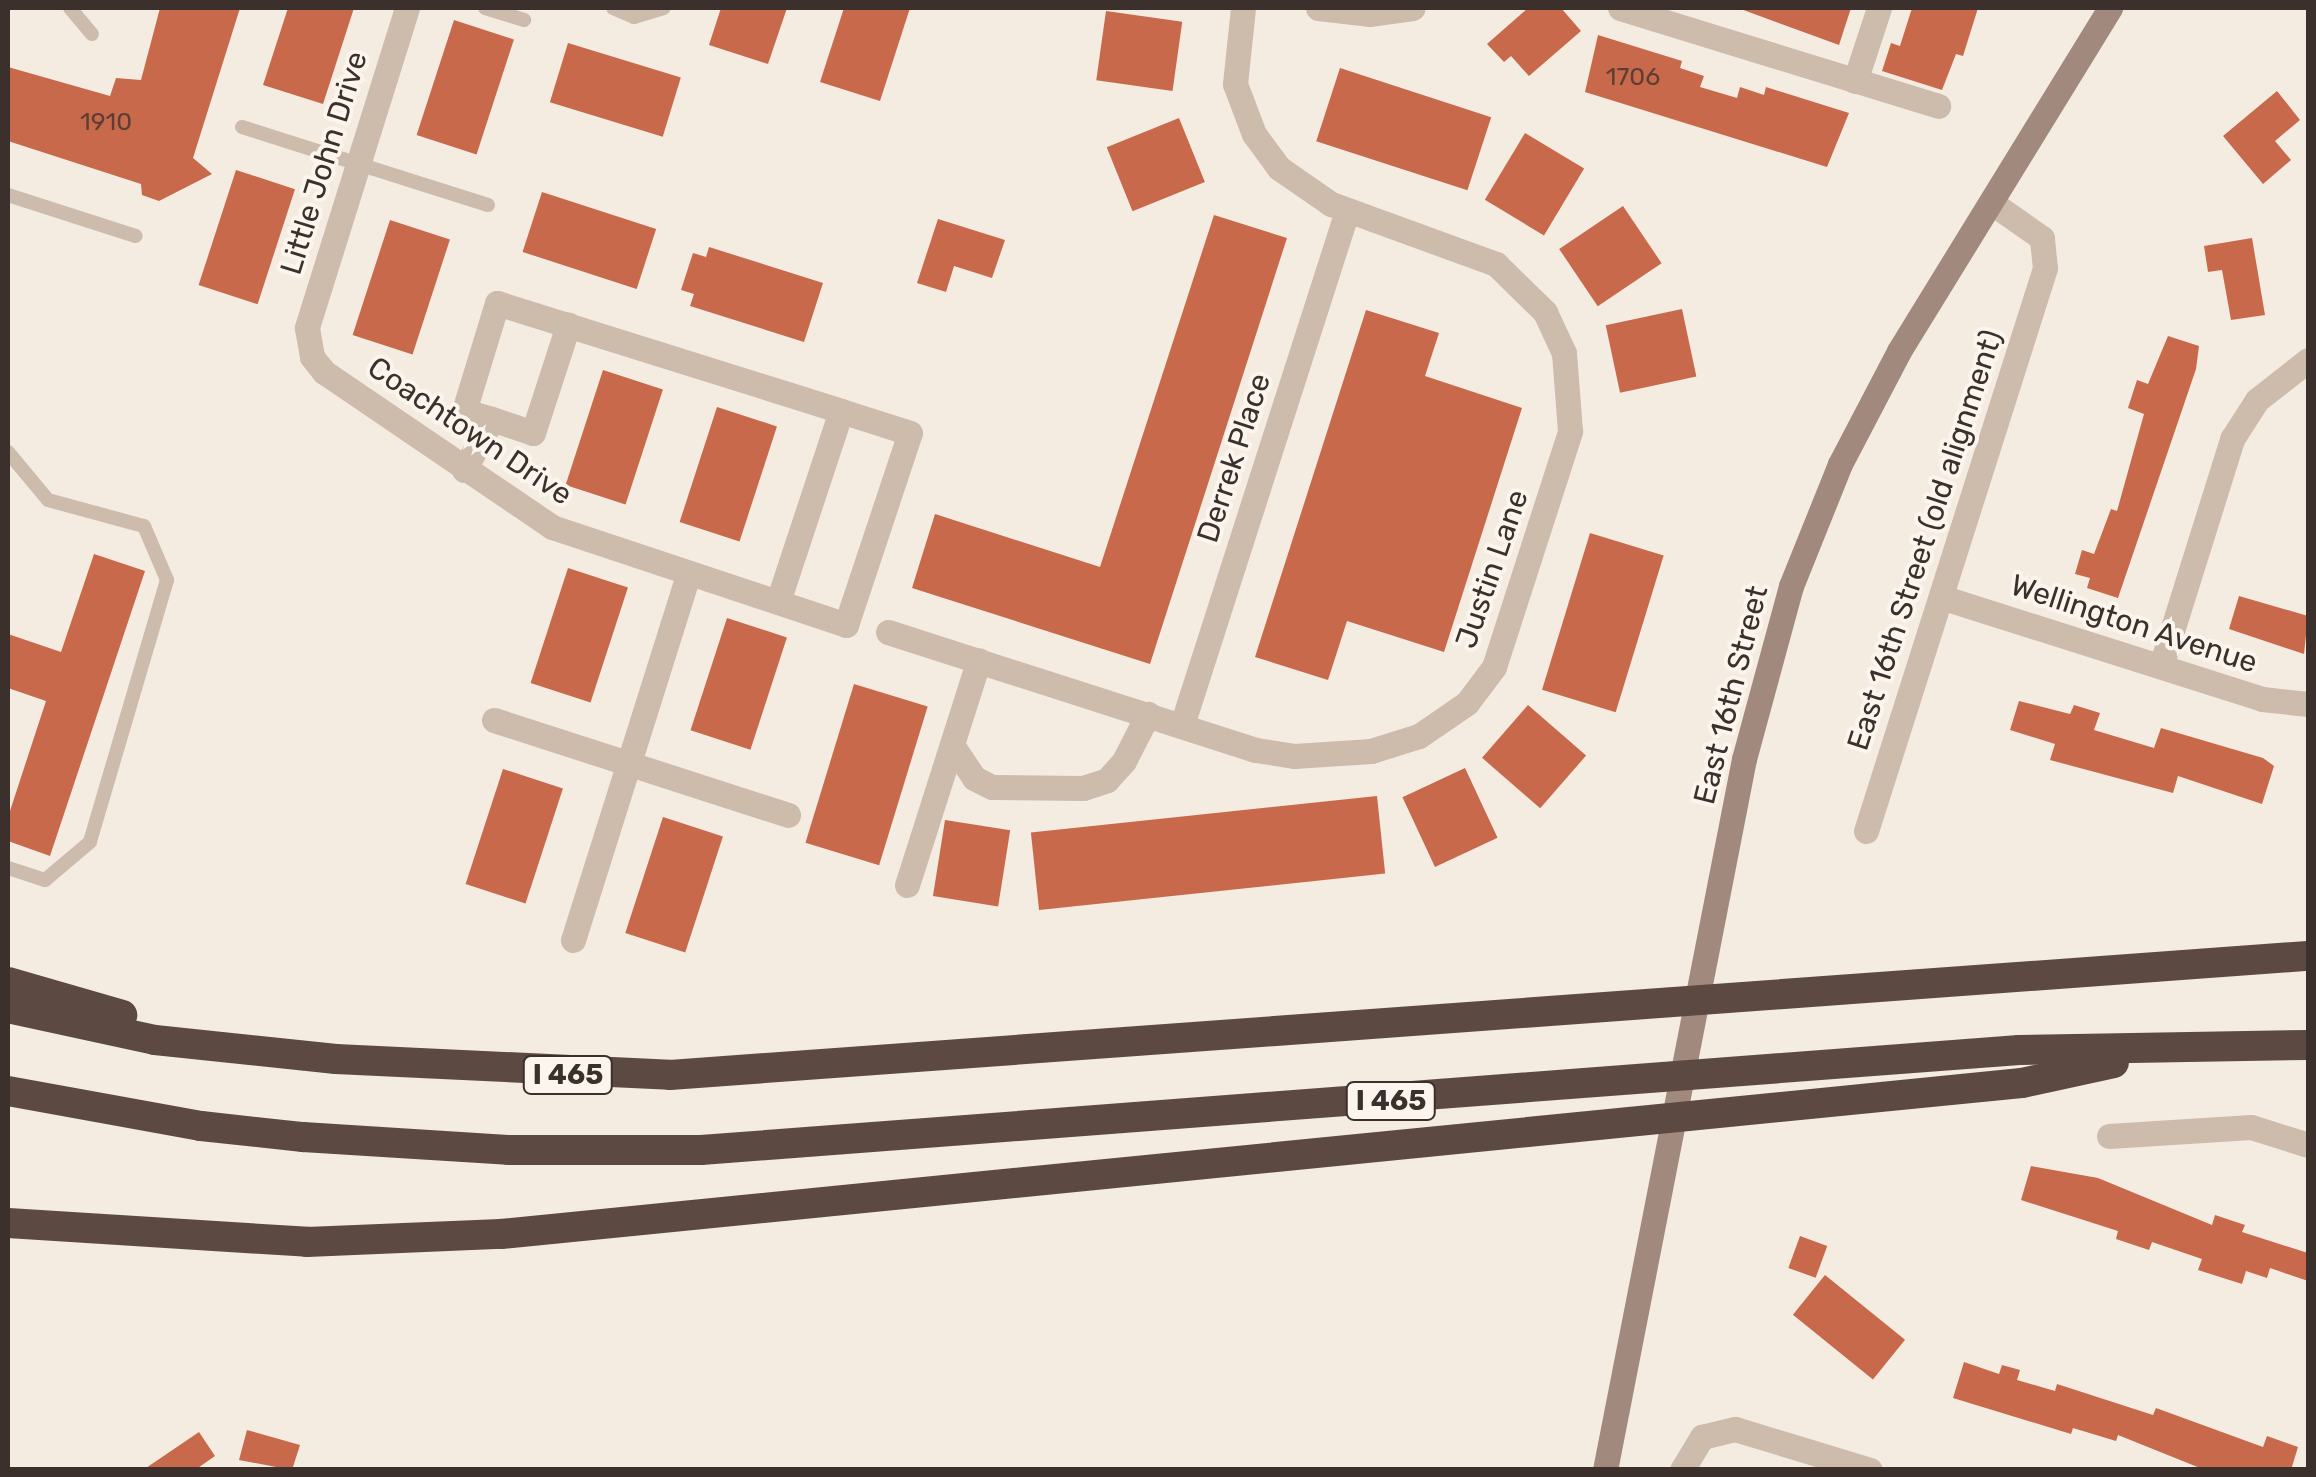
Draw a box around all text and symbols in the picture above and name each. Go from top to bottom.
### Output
street label: Little John Drive [273,47,375,279]
house number: 1706 [1606,62,1660,92]
house number: 1910 [80,107,132,137]
street label: East 16th Street (old alignment) [1840,325,2010,755]
street label: Coachtown Drive [361,349,579,513]
street label: Derrek Place [1190,369,1278,547]
street label: Justin Lane [1448,485,1536,653]
street label: Wellington Avenue [2006,567,2262,681]
street label: East 16th Street [1686,582,1776,808]
road number: I 465 [520,1052,616,1098]
road number: I 465 [1344,1078,1438,1124]

